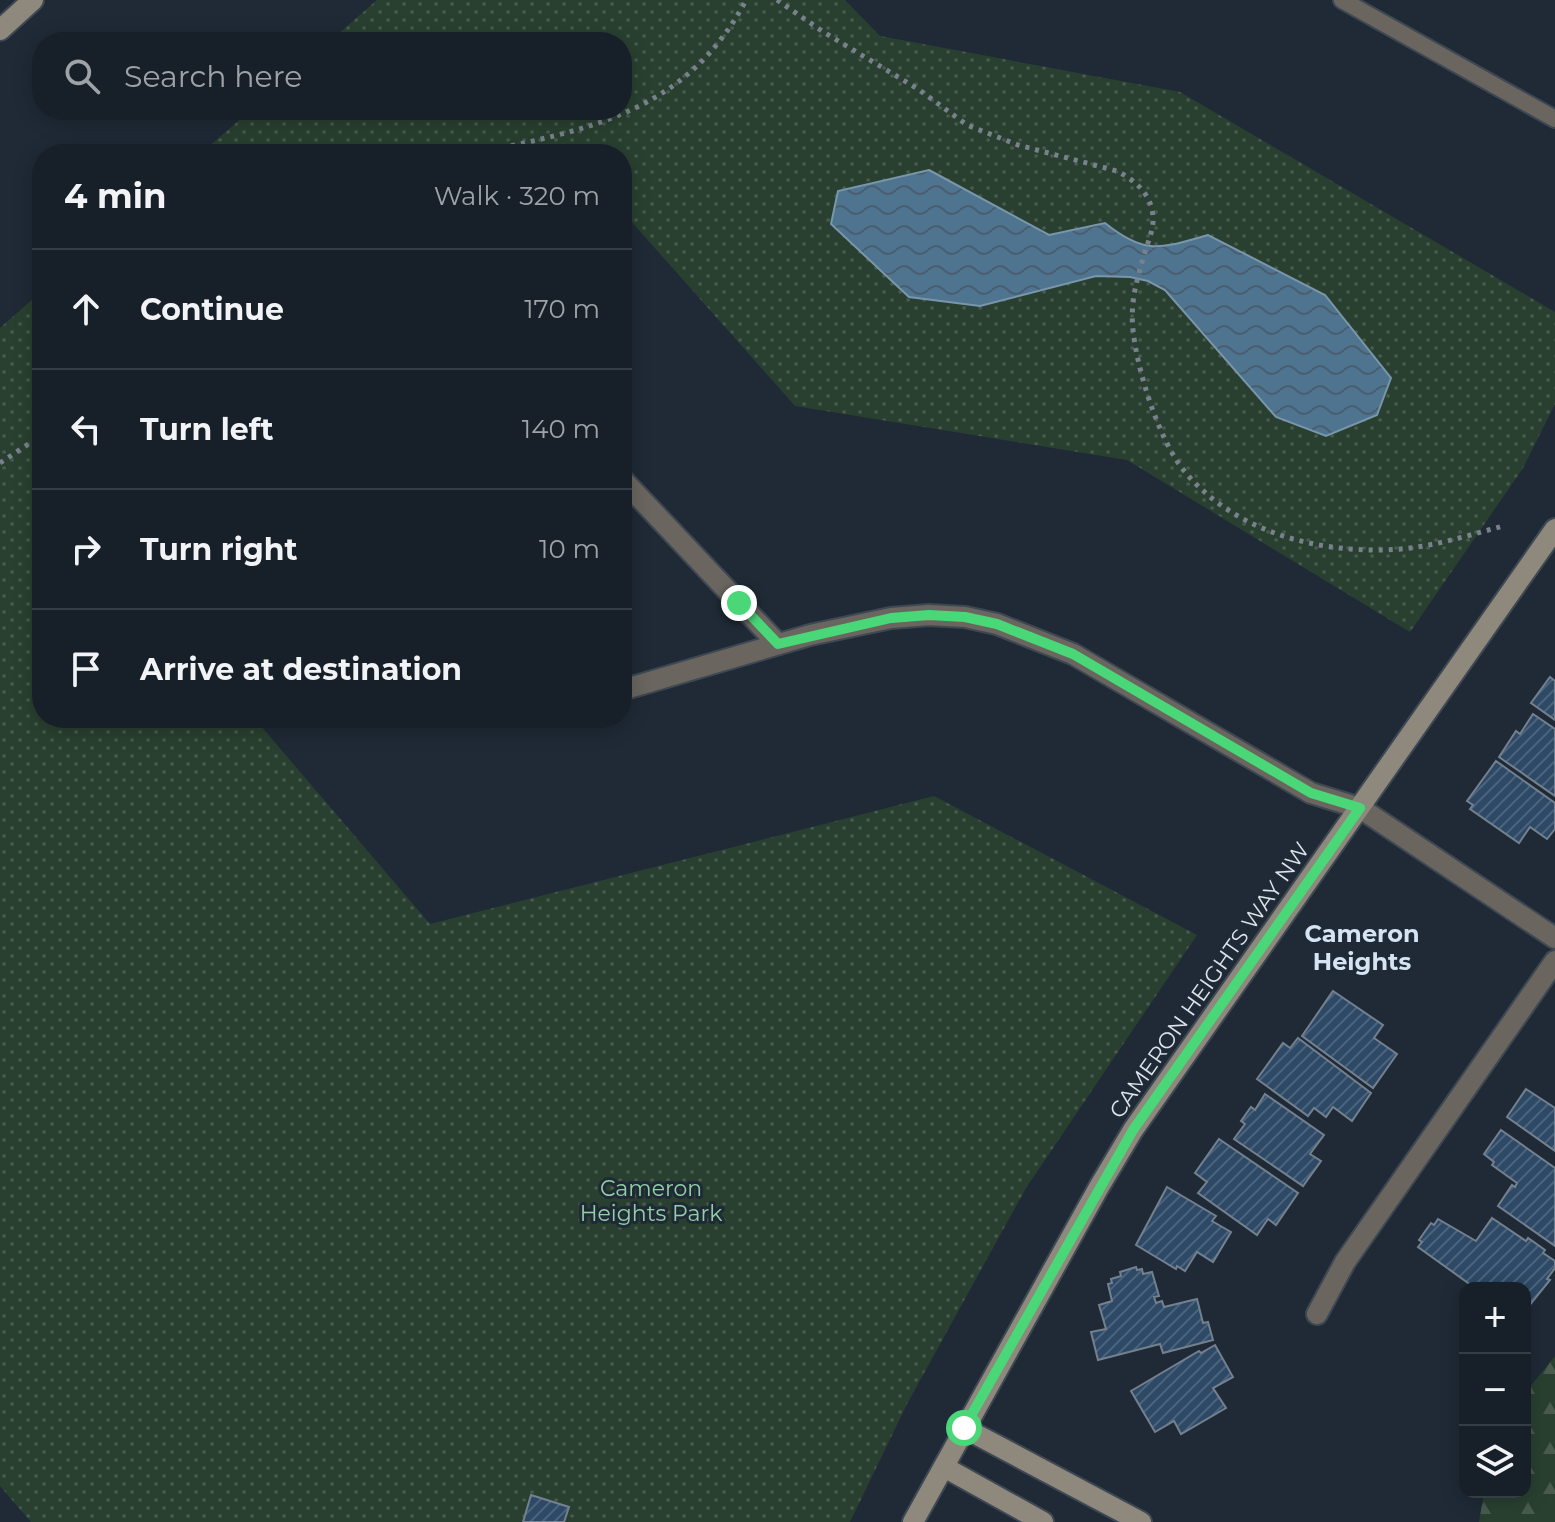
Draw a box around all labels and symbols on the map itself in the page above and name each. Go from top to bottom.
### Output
route end [721,585,757,621]
street label: CAMERON HEIGHTS WAY NW [1104,837,1315,1123]
district label: Cameron Heights [1305,919,1419,976]
park label: Cameron Heights Park [580,1175,723,1227]
route start [946,1410,982,1446]

